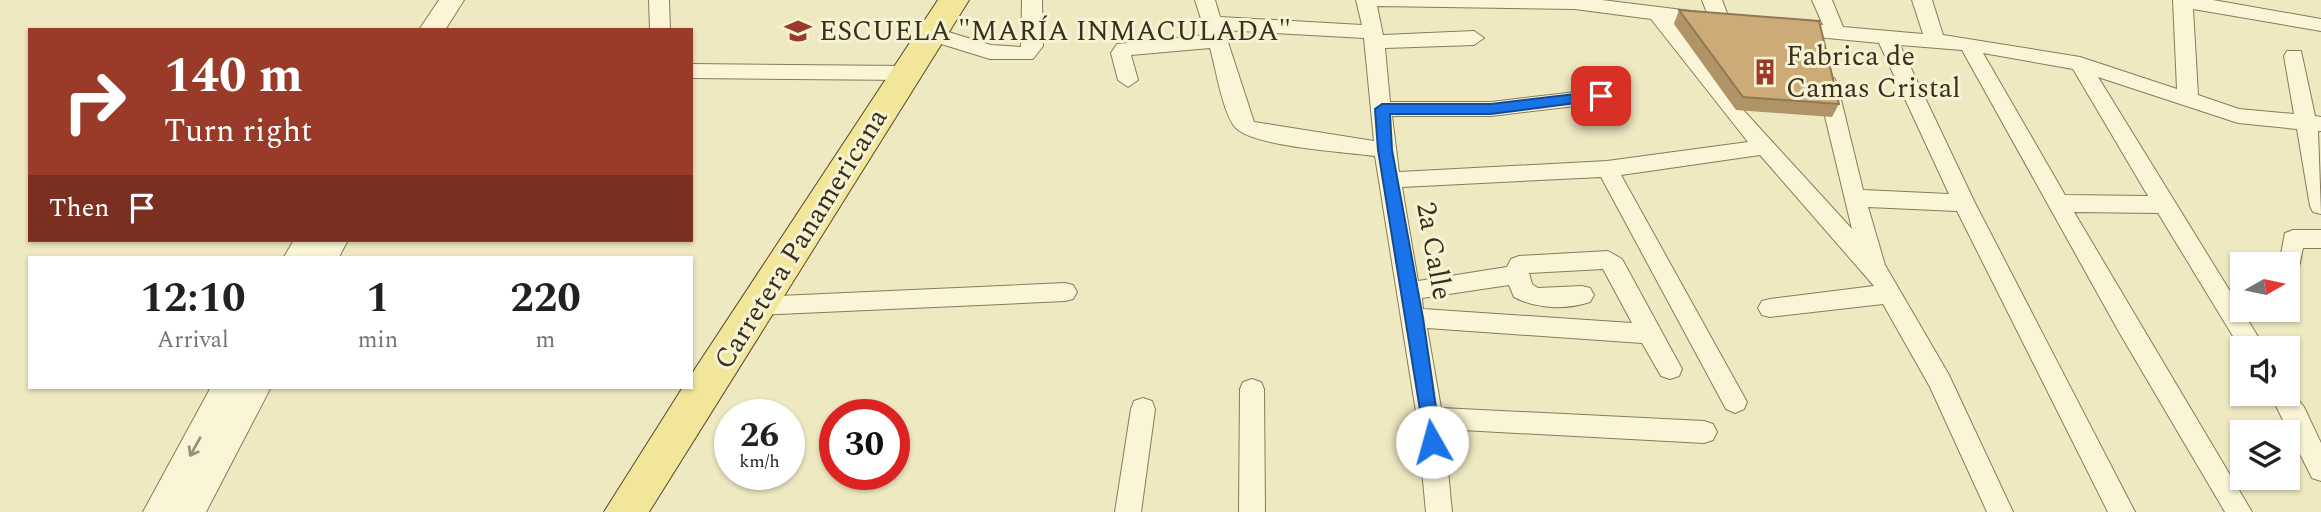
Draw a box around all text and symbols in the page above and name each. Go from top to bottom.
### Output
place label: ESCUELA "MARÍA INMACULADA" [819,10,1291,53]
school or university icon: ESCUELA "MARÍA INMACULADA" [783,16,813,46]
place label: Fabrica de Camas Cristal [1786,35,1960,110]
text: 140 m [164,39,303,114]
icon: right [49,56,140,147]
building icon: Fabrica de Camas Cristal [1750,57,1780,87]
pin [1571,66,1631,126]
icon: arrive [1582,77,1620,115]
street label: Carretera Panamericana [703,100,899,378]
text: Turn right [164,107,312,156]
text: Then [49,188,109,228]
icon: arrive [123,189,161,227]
street label: 2a Calle [1404,199,1464,303]
north arrow [2230,252,2300,322]
map controls [2230,252,2300,490]
text: 12:10 [140,267,246,330]
text: 1 [366,267,390,330]
text: 220 [510,267,581,330]
text: Arrival [157,323,229,358]
text: min [358,323,398,358]
text: m [536,323,555,358]
button: sound [2230,336,2300,406]
speed limit sign: 30 [819,399,910,490]
position arrow [1395,405,1469,479]
text: 26 [740,409,779,462]
button: layers [2230,420,2300,490]
one-way arrow [188,436,202,456]
text: km/h [739,448,780,475]

